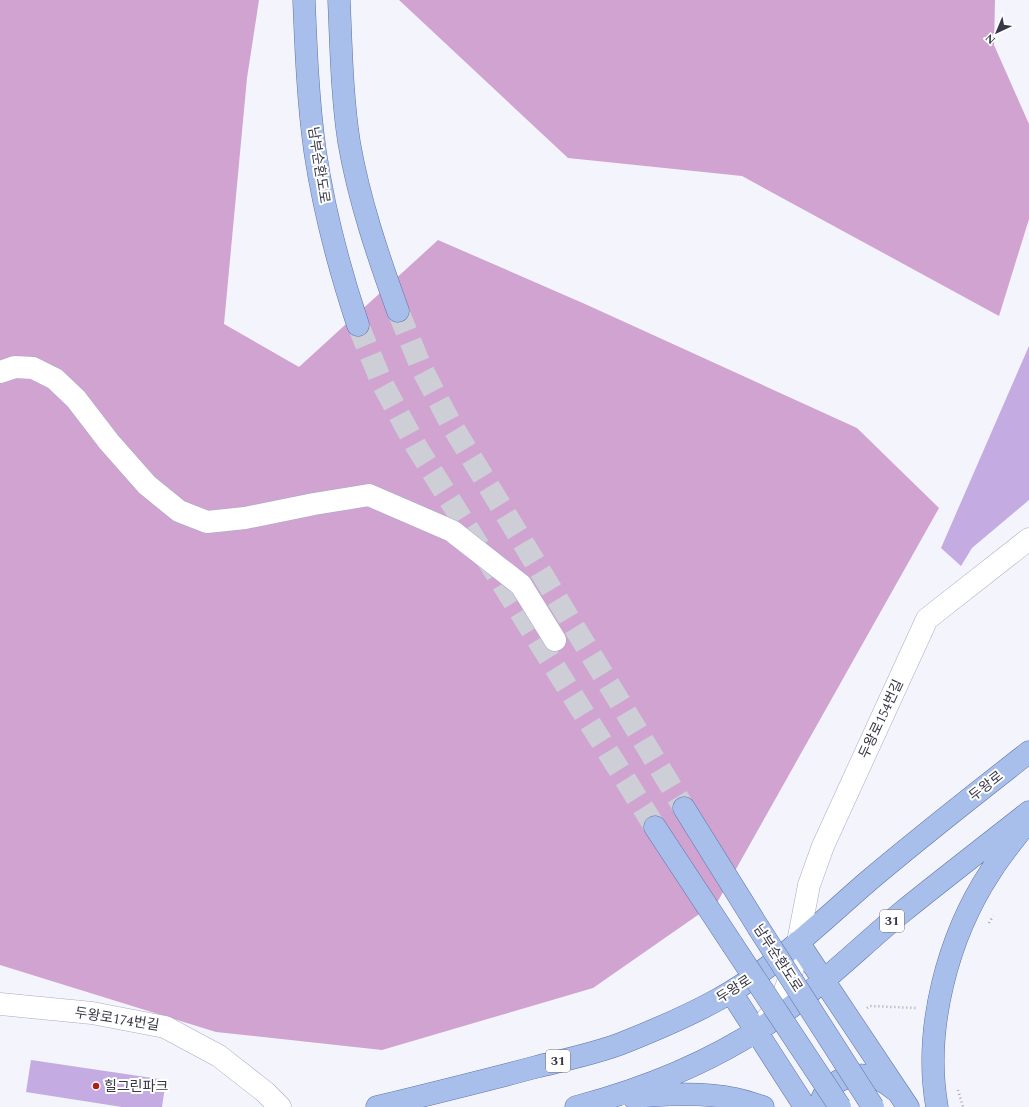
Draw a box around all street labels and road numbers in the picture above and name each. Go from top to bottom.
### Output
street label: 남부순환도로 [303,125,335,205]
street label: 두왕로154번길 [853,676,909,762]
street label: 두왕로 [964,766,1008,806]
road number: 31 [880,910,904,932]
street label: 남부순환도로 [748,920,808,996]
street label: 두왕로 [712,970,756,1008]
street label: 두왕로174번길 [73,1002,161,1036]
road number: 31 [546,1050,570,1072]

